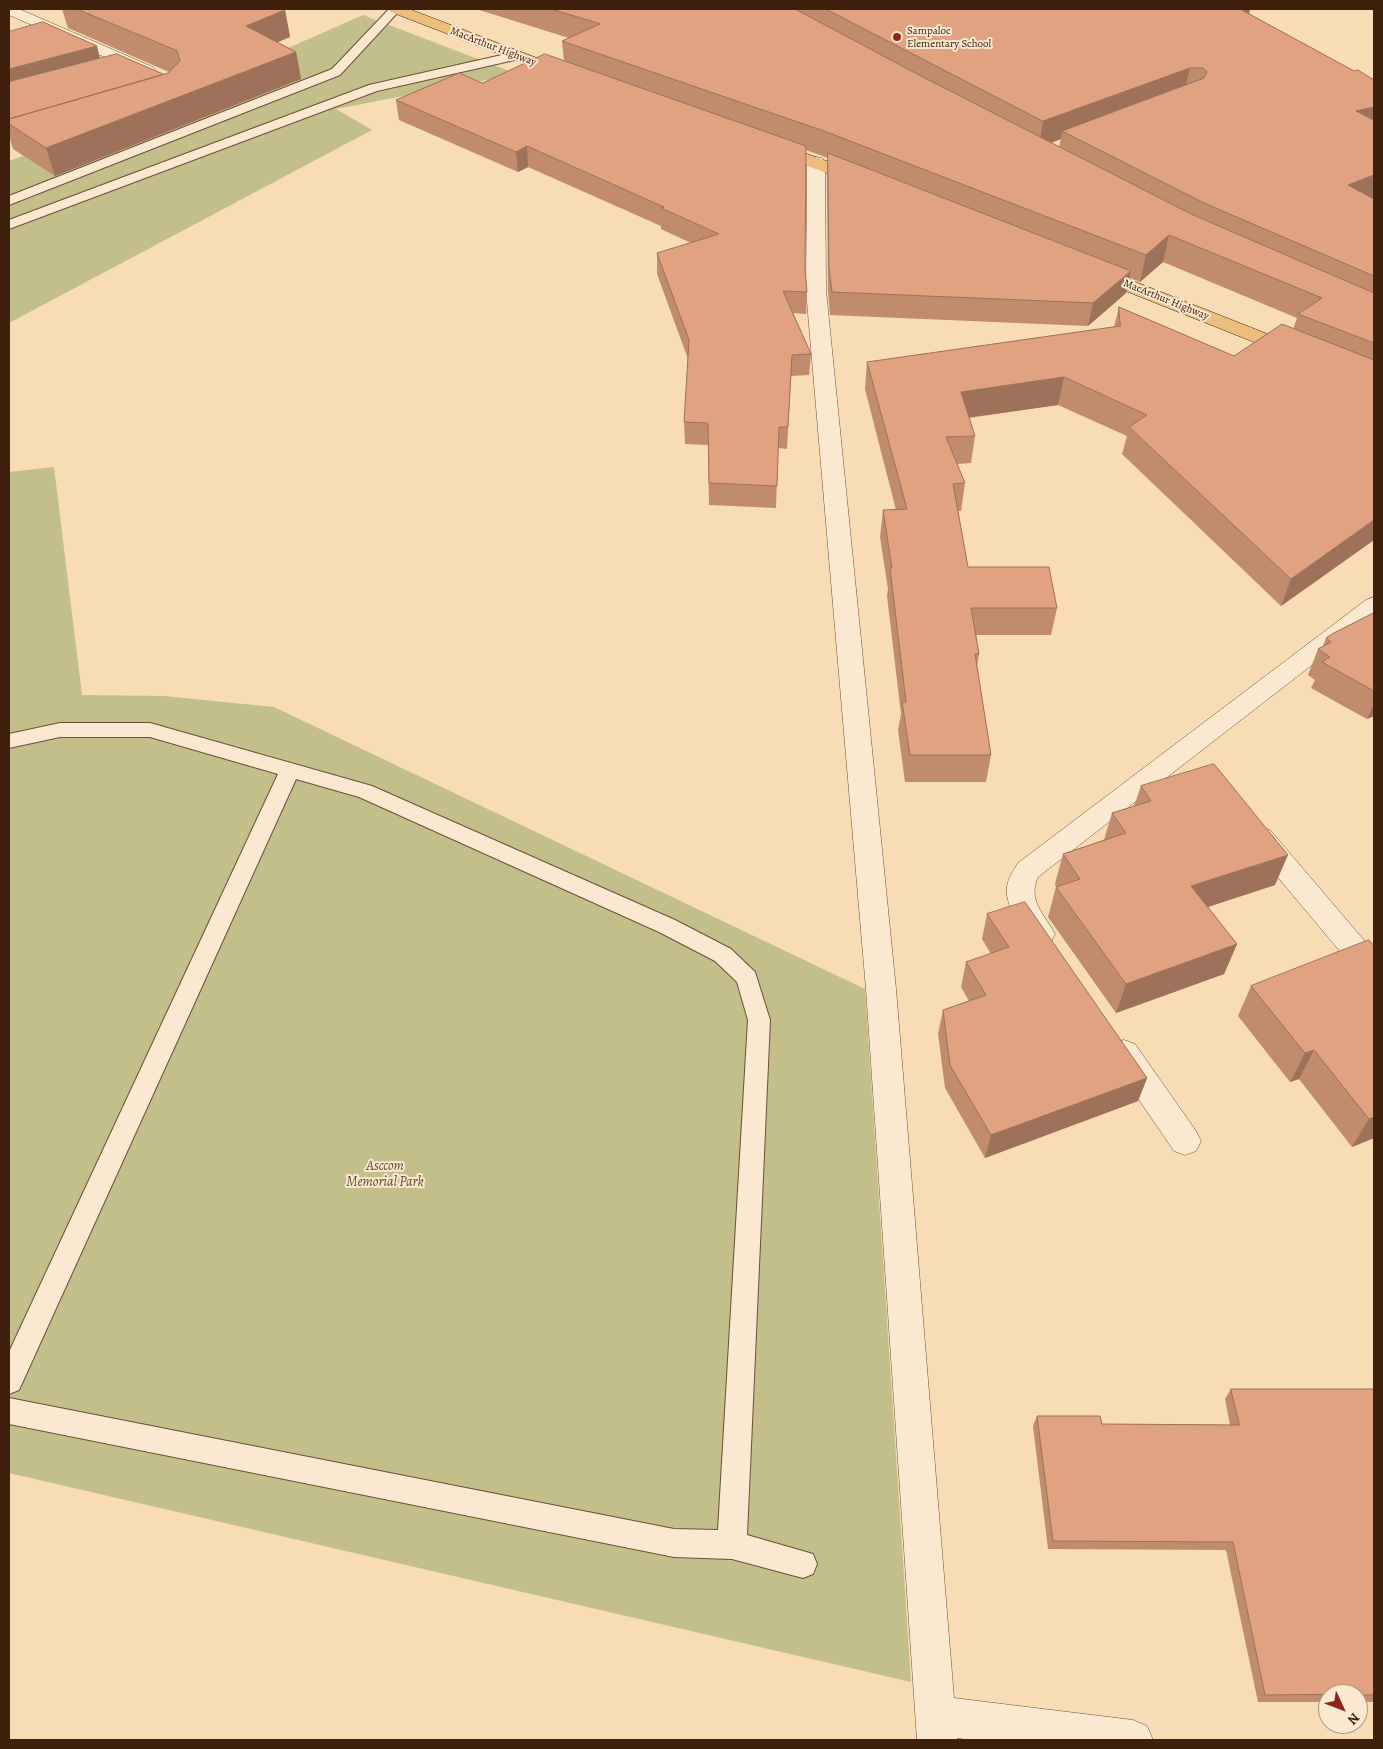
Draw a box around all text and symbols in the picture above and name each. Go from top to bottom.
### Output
place label: Sampaloc Elementary School [907,24,991,50]
street label: MacArthur Highway [448,25,538,69]
marker: Sampaloc Elementary School [891,31,903,43]
street label: MacArthur Highway [1121,277,1211,323]
park label: Asccom Memorial Park [346,1159,424,1192]
north arrow [1318,1684,1368,1734]
text: N [1343,1709,1364,1729]

